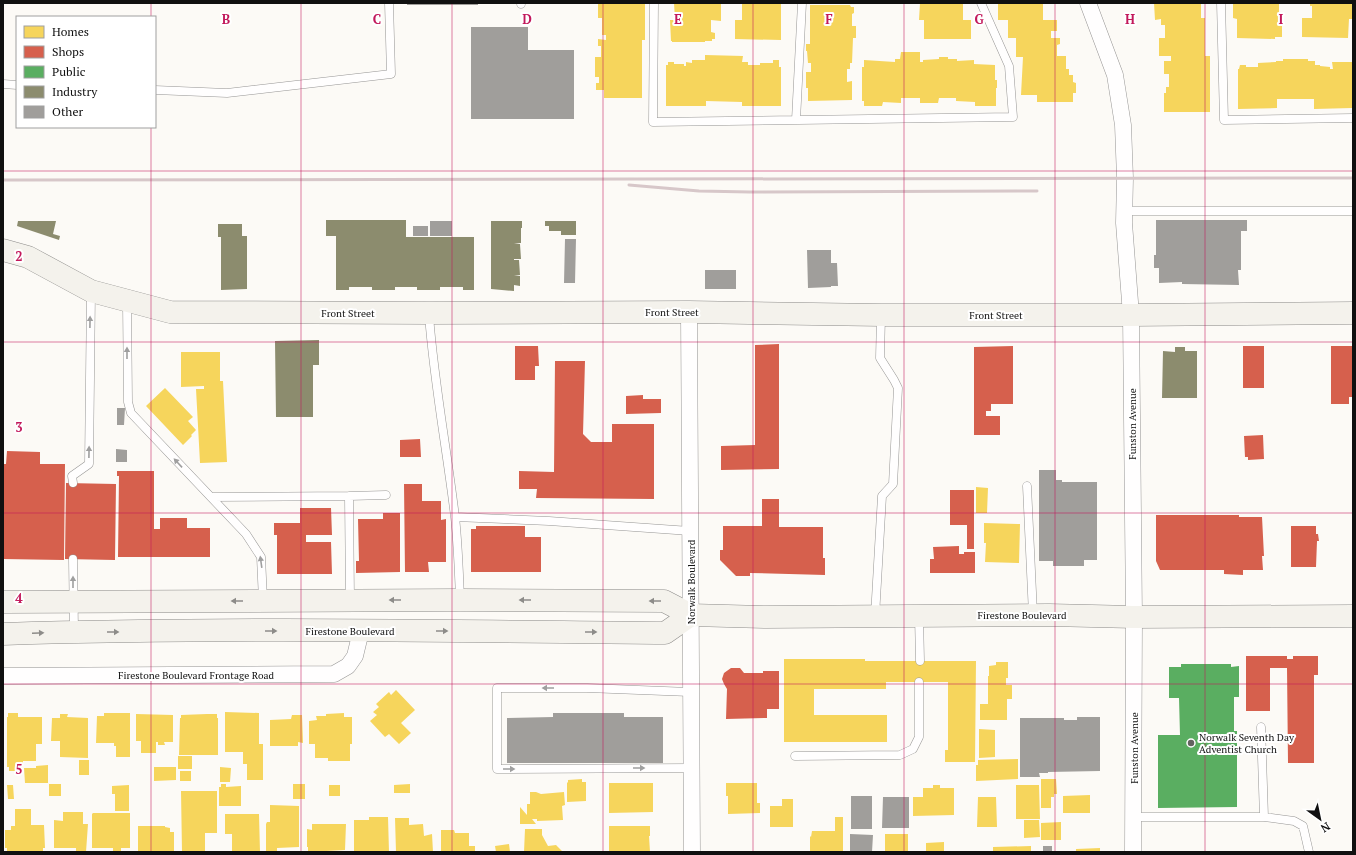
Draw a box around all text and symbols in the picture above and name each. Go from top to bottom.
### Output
text: B [222,10,230,28]
text: C [373,10,381,28]
text: D [522,10,532,28]
text: E [674,10,682,28]
text: F [825,10,833,28]
text: G [974,10,984,28]
text: H [1125,10,1135,28]
text: I [1279,10,1284,28]
legend [16,16,156,128]
text: Homes [52,24,89,39]
text: Shops [52,44,84,59]
text: Public [52,64,86,79]
text: Industry [52,84,98,99]
text: Other [52,104,83,119]
text: 2 [15,247,23,265]
street label: Front Street [645,306,699,319]
street label: Front Street [321,307,375,320]
street label: Front Street [969,309,1023,322]
one-way arrow [87,316,94,328]
one-way arrow [124,346,130,359]
street label: Funston Avenue [1126,388,1139,460]
text: 3 [15,418,23,436]
one-way arrow [86,445,92,458]
one-way arrow [174,458,183,468]
street label: Norwalk Boulevard [685,539,698,624]
one-way arrow [258,556,264,568]
one-way arrow [70,575,76,588]
text: 4 [15,589,23,607]
one-way arrow [388,597,401,603]
one-way arrow [518,597,531,603]
one-way arrow [230,598,243,604]
one-way arrow [648,598,661,604]
street label: Firestone Boulevard [977,609,1067,622]
street label: Firestone Boulevard [305,625,395,638]
one-way arrow [265,628,278,634]
one-way arrow [436,628,449,634]
one-way arrow [107,629,120,635]
one-way arrow [585,629,598,635]
one-way arrow [32,630,45,636]
street label: Firestone Boulevard Frontage Road [118,669,274,682]
one-way arrow [541,685,554,691]
street label: Funston Avenue [1128,712,1141,784]
place label: Norwalk Seventh Day Adventist Church [1199,731,1295,756]
marker: Norwalk Seventh Day Adventist Church [1186,738,1196,748]
text: 5 [15,760,23,778]
one-way arrow [633,765,646,771]
one-way arrow [503,766,516,772]
north arrow [1300,799,1340,839]
text: N [1318,819,1333,836]

